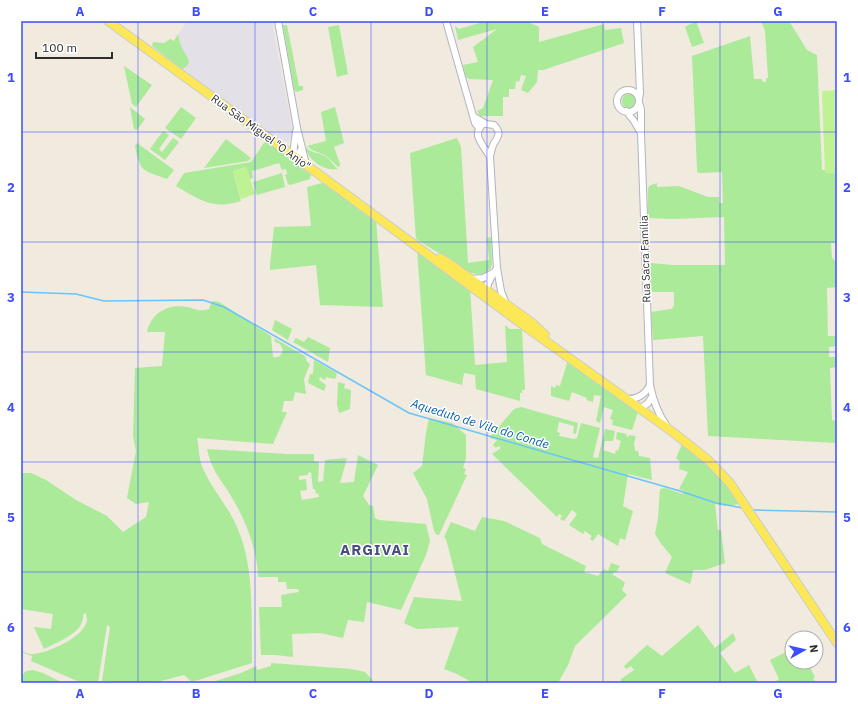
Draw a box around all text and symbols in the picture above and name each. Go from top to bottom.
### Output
text: A [76,3,85,20]
text: B [192,3,201,20]
text: C [309,3,318,20]
text: D [424,3,434,20]
text: E [541,3,549,20]
text: F [658,3,666,20]
text: G [773,3,783,20]
scale bar [36,34,112,60]
text: 100 m [42,40,77,55]
text: 1 [7,69,15,86]
text: 1 [843,69,851,86]
street label: Rua São Miguel "O Anjo" [209,91,313,173]
text: 2 [7,179,15,196]
text: 2 [843,179,851,196]
street label: Rua Sacra Família [636,215,654,303]
text: 3 [7,289,15,306]
text: 3 [843,289,851,306]
water label: Aqueduto de Vila do Conde [408,395,551,452]
text: 4 [7,399,15,416]
text: 4 [843,399,851,416]
text: 5 [7,509,15,526]
text: 5 [843,509,851,526]
district label: ARGIVAI [340,540,410,559]
text: 6 [7,619,15,636]
text: 6 [843,619,851,636]
north arrow [784,630,824,670]
text: N [806,644,821,654]
text: A [76,685,85,702]
text: B [192,685,201,702]
text: C [309,685,318,702]
text: D [424,685,434,702]
text: E [541,685,549,702]
text: F [658,685,666,702]
text: G [773,685,783,702]

